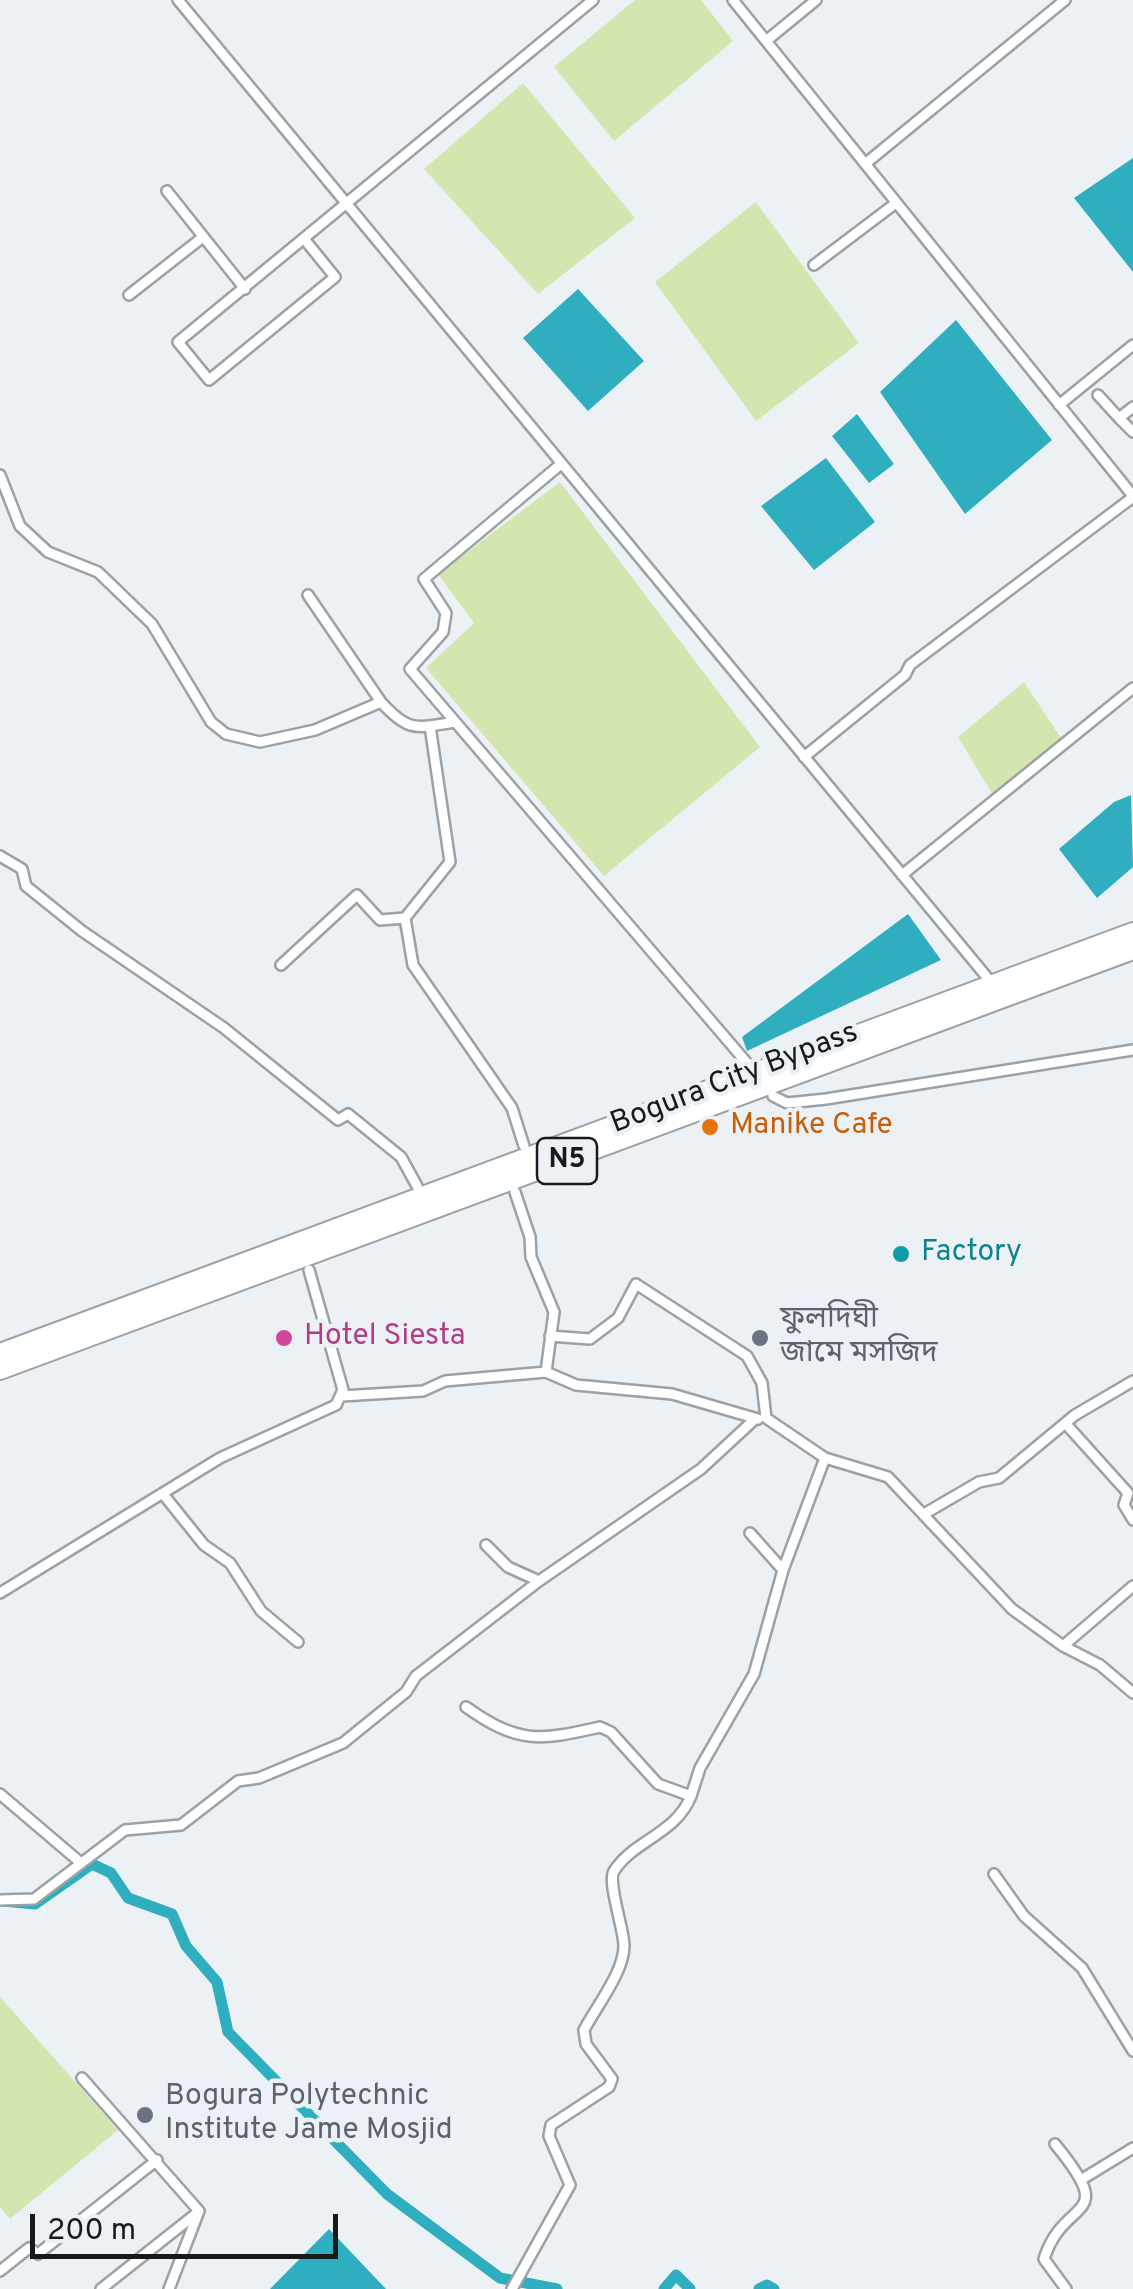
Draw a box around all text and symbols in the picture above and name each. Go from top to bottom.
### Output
street label: Bogura City Bypass [606,1016,864,1144]
place label: Manike Cafe [730,1109,893,1145]
marker: Manike Cafe [699,1116,721,1138]
road number: N5 [537,1138,597,1184]
place label: Factory [921,1236,1022,1272]
marker: Factory [890,1243,912,1265]
place label: ফুলদিঘী জামে মসজিদ [780,1303,938,1374]
place label: Hotel Siesta [304,1320,466,1356]
marker: Hotel Siesta [273,1327,295,1349]
marker: ফুলদিঘী জামে মসজিদ [749,1327,771,1349]
place label: Bogura Polytechnic Institute Jame Mosjid [165,2080,453,2150]
marker: Bogura Polytechnic Institute Jame Mosjid [134,2104,156,2126]
scale bar [35,2194,342,2256]
text: 200 m [47,2213,136,2250]

